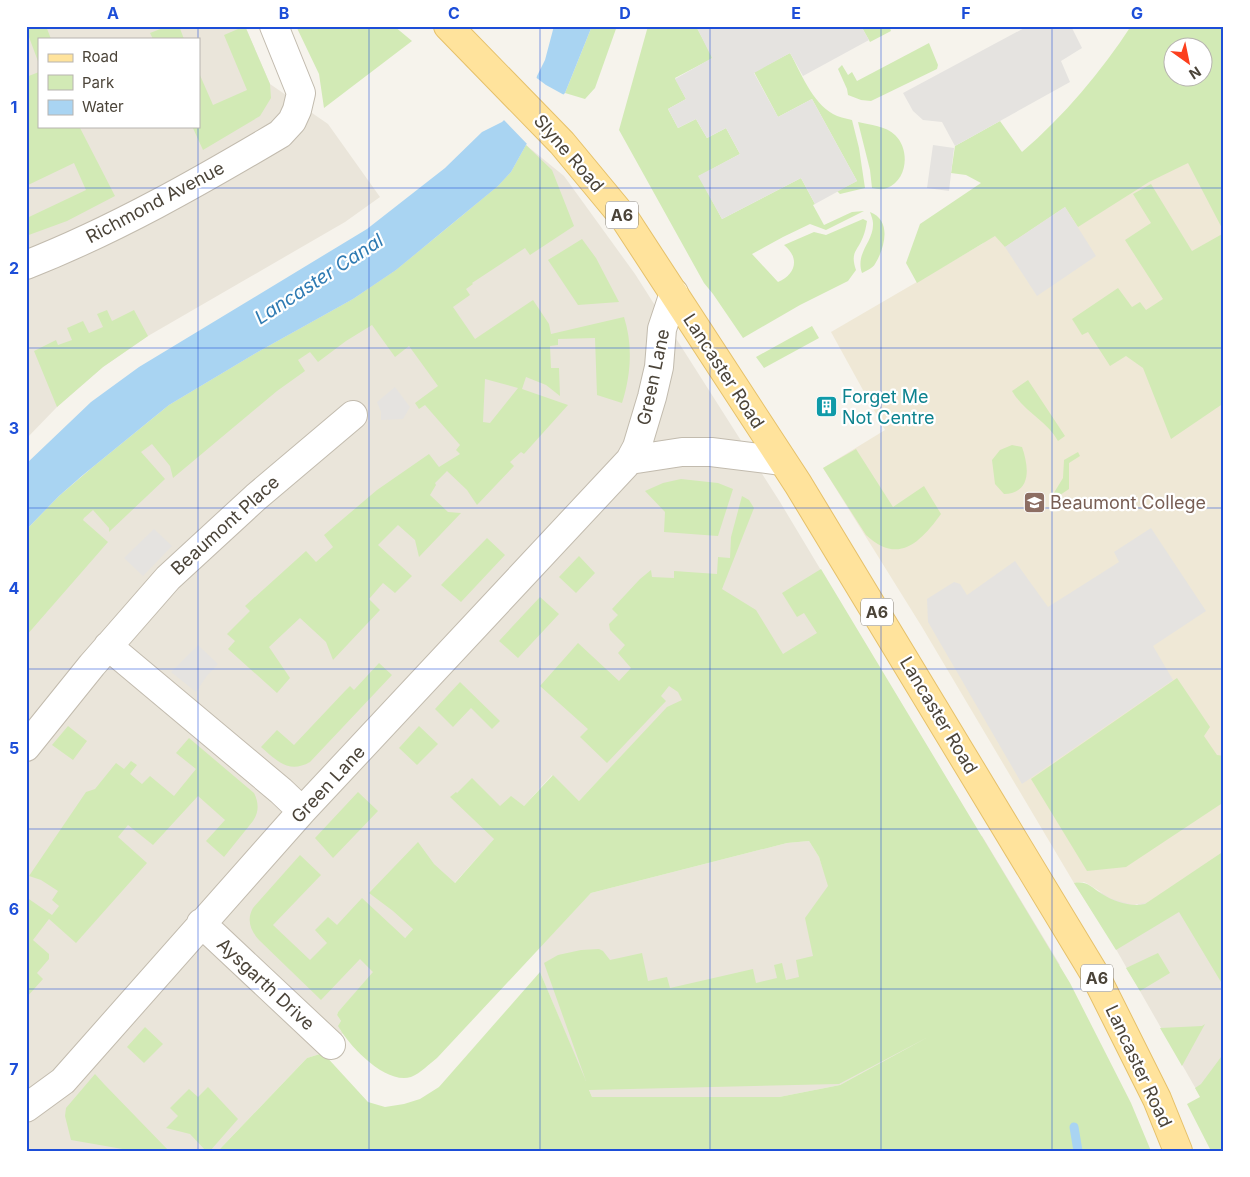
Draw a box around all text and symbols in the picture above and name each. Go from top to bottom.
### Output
text: A [107,3,119,23]
text: B [279,3,289,23]
text: C [448,3,460,23]
text: D [619,3,631,23]
text: E [791,3,801,23]
text: F [961,3,971,23]
text: G [1131,3,1143,23]
legend [38,38,200,128]
north arrow [1162,38,1212,88]
text: Road [82,47,118,66]
text: N [1186,63,1204,83]
text: Park [82,73,115,92]
text: 1 [11,97,17,117]
text: Water [82,97,124,116]
street label: Slyne Road [530,110,608,196]
street label: Richmond Avenue [82,157,228,247]
road number: A6 [606,202,638,228]
water label: Lancaster Canal [250,229,388,329]
text: 2 [9,258,19,278]
street label: Lancaster Road [679,310,769,432]
street label: Green Lane [633,327,673,427]
place label: Forget Me Not Centre [842,386,934,428]
building icon: Forget Me Not Centre [814,394,838,418]
text: 3 [9,418,19,438]
street label: Beaumont Place [167,471,283,579]
school or university icon: Beaumont College [1022,490,1046,514]
place label: Beaumont College [1050,492,1206,513]
text: 4 [9,578,20,598]
road number: A6 [861,598,893,626]
street label: Lancaster Road [896,653,982,777]
text: 5 [9,738,19,758]
street label: Green Lane [287,741,369,827]
text: 6 [9,899,19,919]
street label: Aysgarth Drive [213,934,319,1034]
road number: A6 [1081,964,1113,991]
street label: Lancaster Road [1101,1002,1177,1130]
text: 7 [9,1059,19,1079]

